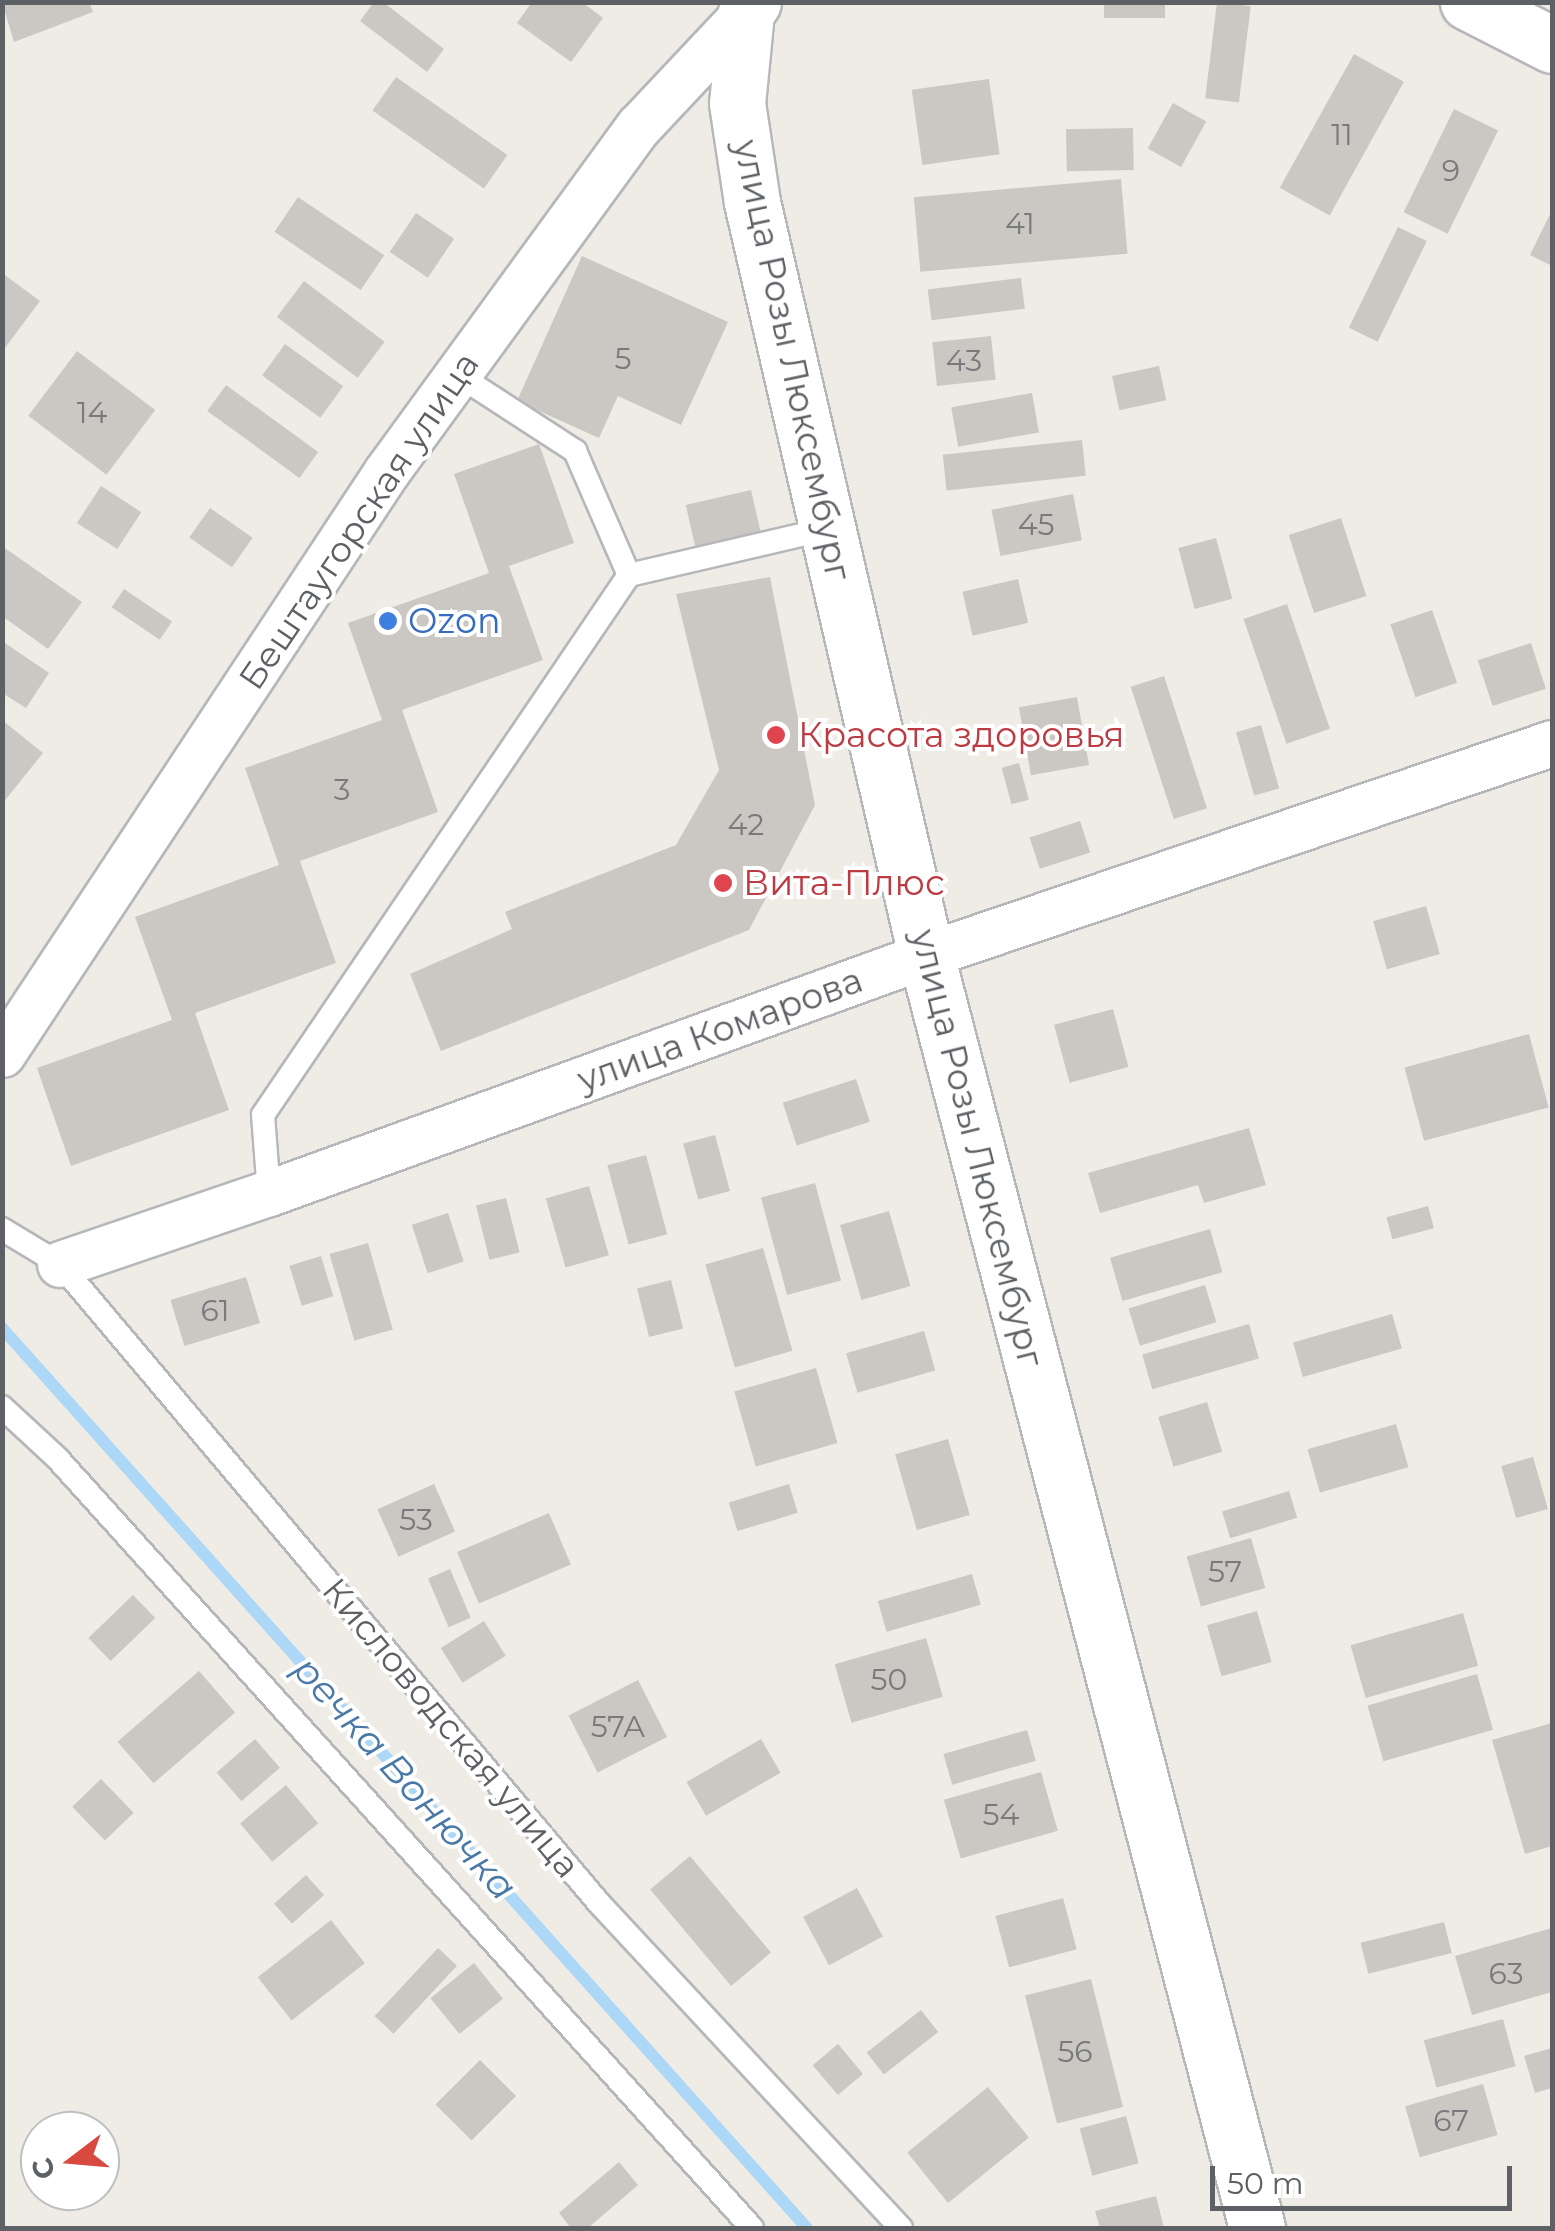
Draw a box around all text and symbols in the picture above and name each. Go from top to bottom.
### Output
house number: 11 [1331,117,1353,153]
street label: улица Розы Люксембург [725,136,859,584]
house number: 9 [1442,153,1460,189]
house number: 41 [1005,206,1035,242]
house number: 5 [615,341,631,377]
house number: 43 [946,343,982,379]
street label: Бештаугорская улица [230,344,488,698]
house number: 14 [77,395,107,431]
house number: 45 [1018,507,1054,543]
place label: Ozon [408,600,501,642]
marker: Ozon [377,610,399,632]
place label: Красота здоровья [798,714,1124,756]
marker: Красота здоровья [763,722,789,748]
house number: 3 [334,772,350,808]
house number: 42 [728,807,764,843]
place label: Вита-Плюс [743,862,945,904]
marker: Вита-Плюс [712,872,734,894]
street label: улица Розы Люксембург [902,925,1052,1371]
street label: улица Комарова [572,959,868,1101]
house number: 61 [200,1293,230,1329]
house number: 53 [399,1502,433,1538]
house number: 57 [1208,1554,1242,1590]
street label: Кисловодская улица [314,1570,588,1886]
water label: речка Вонючка [284,1647,526,1909]
house number: 50 [871,1662,907,1698]
house number: 57А [591,1709,645,1745]
house number: 54 [983,1797,1019,1833]
house number: 63 [1488,1956,1524,1992]
house number: 56 [1057,2034,1093,2070]
house number: 67 [1433,2103,1469,2139]
north arrow [20,2111,120,2211]
scale bar [1215,2146,1518,2208]
text: С [24,2154,62,2183]
text: 50 m [1227,2165,1304,2202]

